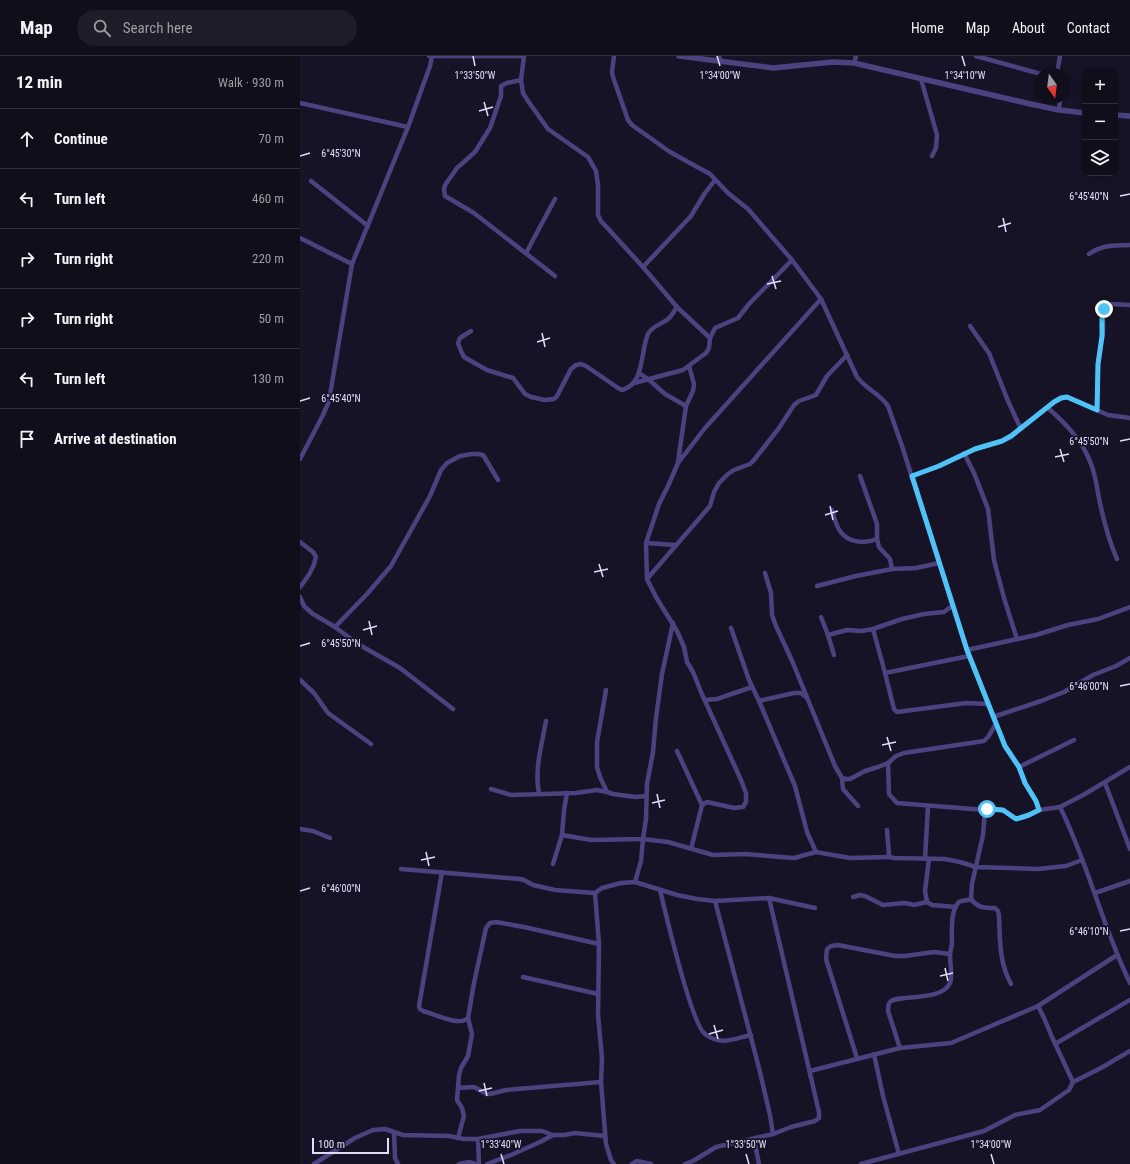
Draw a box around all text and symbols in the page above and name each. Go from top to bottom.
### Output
search box [77,10,357,46]
text: Map [20,16,53,39]
icon: search [91,17,113,39]
text: Search here [123,19,193,37]
text: Home [911,20,944,36]
text: Map [966,20,990,36]
text: About [1012,20,1045,36]
text: Contact [1067,20,1110,36]
north arrow [1034,68,1070,104]
map controls [1082,68,1118,176]
button: + [1082,68,1118,104]
text: 1°33'50"W [455,70,496,81]
text: 1°34'00"W [700,70,741,81]
text: 1°34'10"W [945,70,986,81]
text: 12 min [16,72,62,92]
text: Walk · 930 m [218,75,284,90]
button: − [1082,104,1118,140]
icon: ahead [16,128,38,150]
text: Continue [54,130,108,148]
text: 70 m [258,131,284,146]
button: layers [1082,140,1118,176]
text: 6°45'30"N [321,148,361,159]
icon: left [16,188,38,210]
text: Turn left [54,190,105,208]
text: 460 m [252,191,284,206]
text: 6°45'40"N [1069,191,1109,202]
icon: right [16,248,38,270]
text: Turn right [54,250,113,268]
text: 220 m [252,251,284,266]
route end [1095,300,1113,318]
icon: right [16,308,38,330]
text: Turn right [54,310,113,328]
text: 50 m [258,311,284,326]
icon: left [16,368,38,390]
text: Turn left [54,370,105,388]
text: 130 m [252,371,284,386]
text: 6°45'40"N [321,393,361,404]
icon: arrive [16,428,38,450]
text: Arrive at destination [54,430,177,448]
text: 6°45'50"N [1069,436,1109,447]
text: 6°45'50"N [321,638,361,649]
text: 6°46'00"N [1069,681,1109,692]
route start [978,800,996,818]
text: 6°46'00"N [321,883,361,894]
text: 6°46'10"N [1069,926,1109,937]
scale bar [312,1136,389,1155]
text: 100 m [318,1138,345,1151]
text: 1°33'40"W [481,1139,522,1150]
text: 1°33'50"W [726,1139,767,1150]
text: 1°34'00"W [971,1139,1012,1150]

